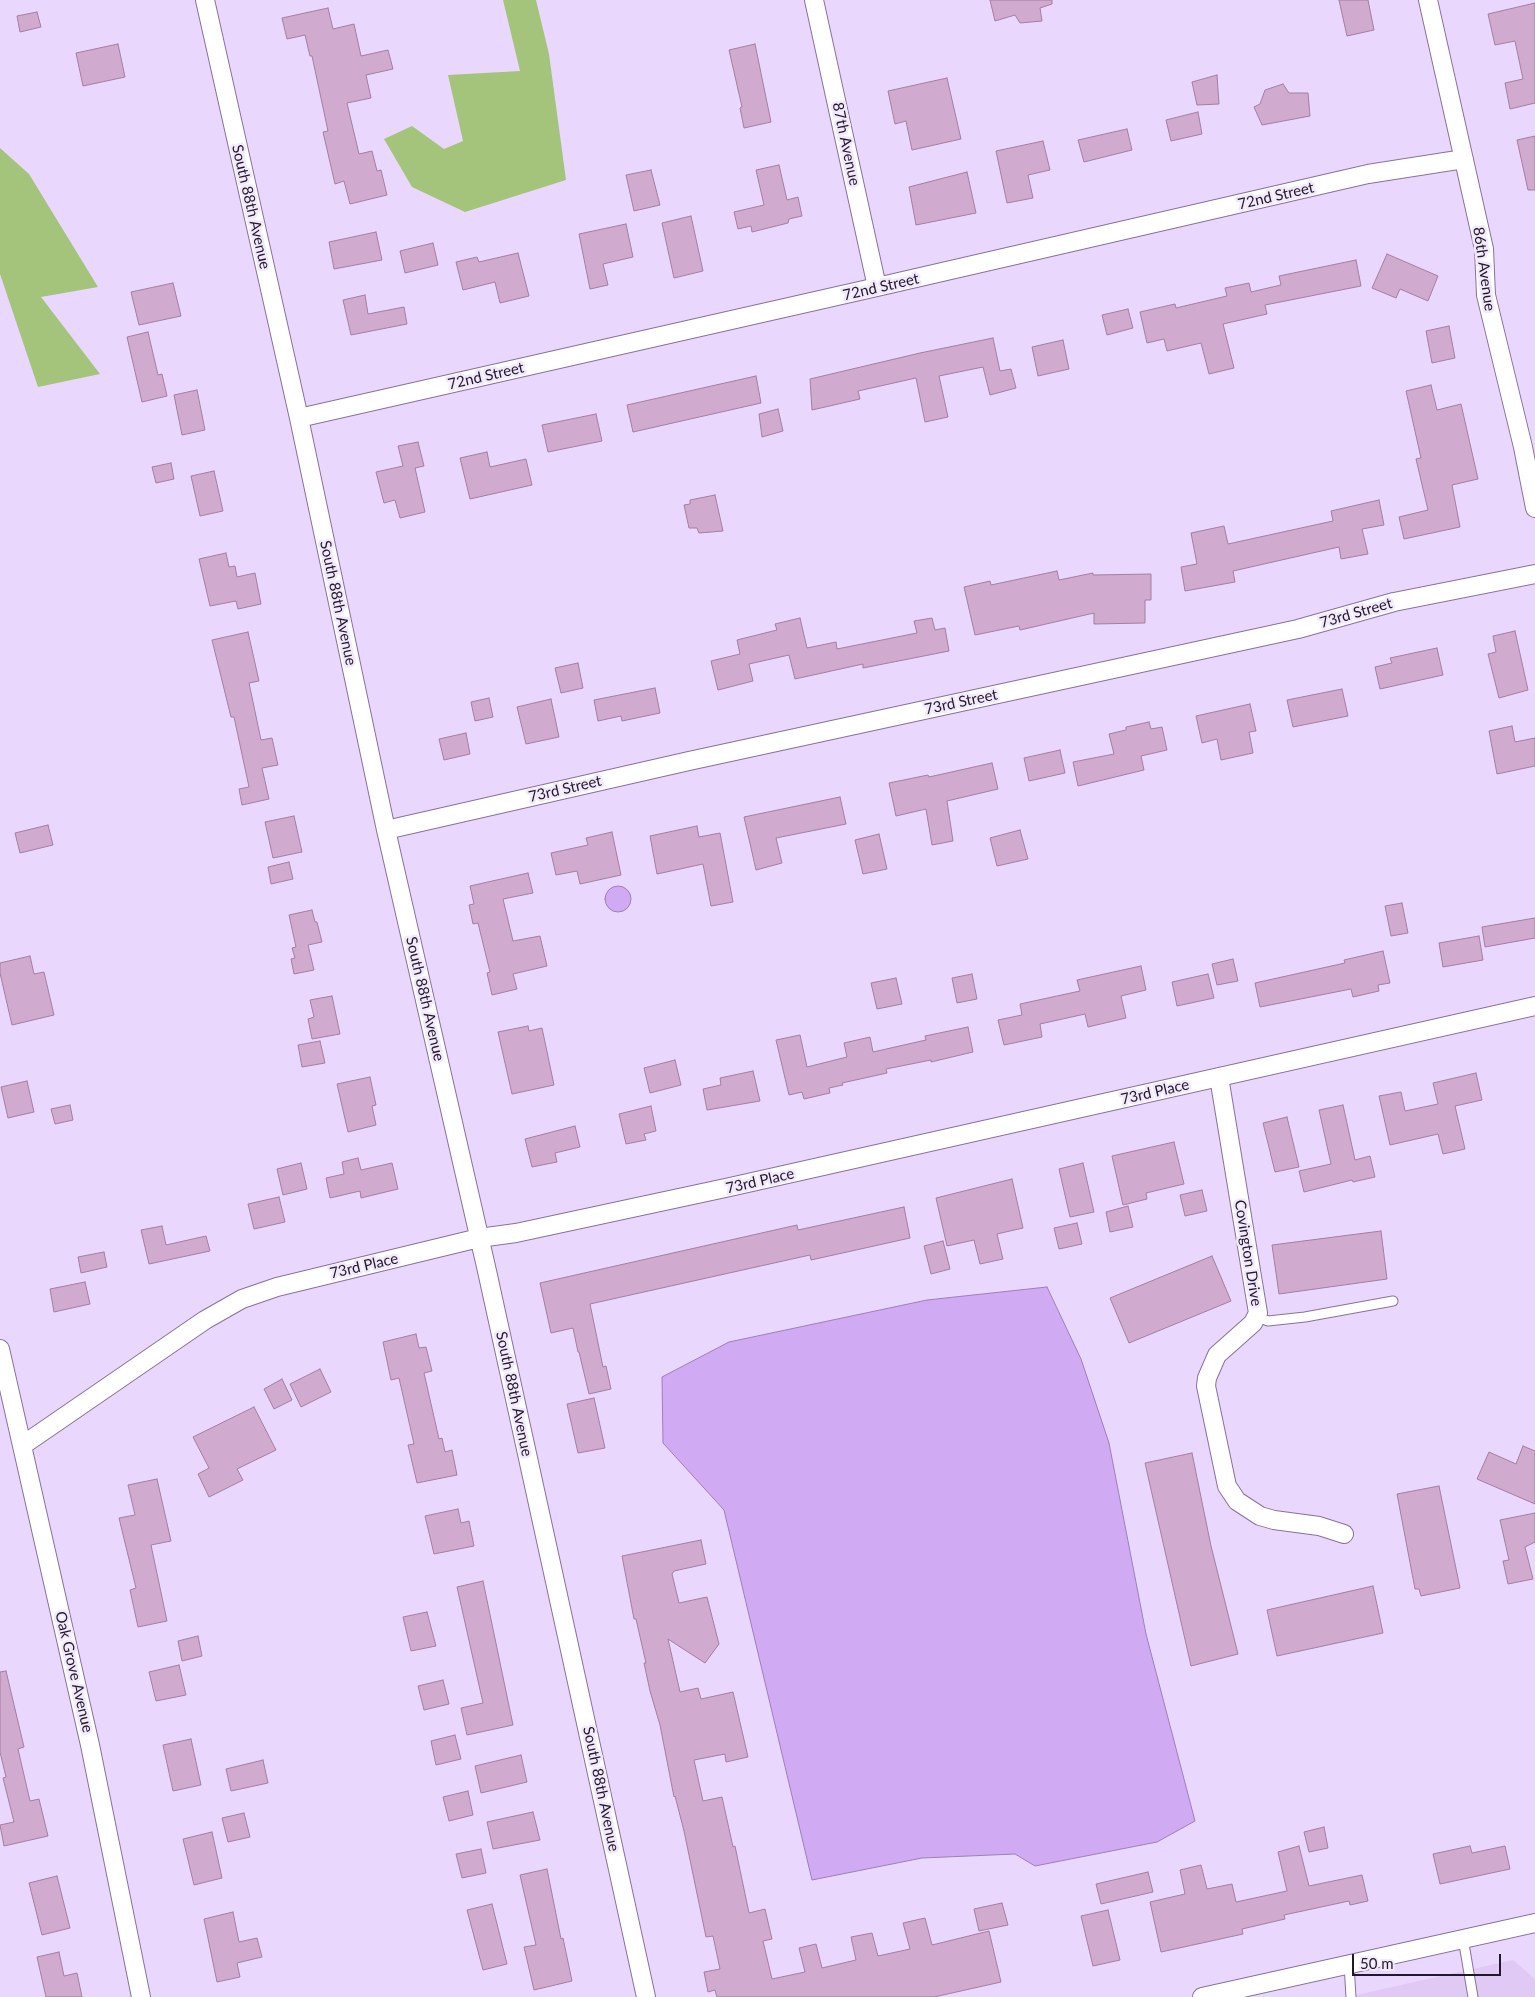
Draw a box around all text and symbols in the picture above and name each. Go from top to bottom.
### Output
street label: 87th Avenue [828,101,864,187]
street label: South 88th Avenue [228,143,274,271]
street label: 72nd Street [1236,179,1316,213]
street label: 86th Avenue [1469,226,1499,312]
street label: 72nd Street [841,270,921,304]
street label: 72nd Street [446,359,526,393]
street label: South 88th Avenue [316,539,360,667]
street label: 73rd Street [1318,594,1394,632]
street label: 73rd Street [923,685,999,719]
street label: 73rd Street [527,772,603,806]
street label: South 88th Avenue [402,935,448,1063]
street label: 73rd Place [1119,1075,1191,1109]
street label: 73rd Place [724,1164,796,1198]
street label: Covington Drive [1231,1199,1265,1307]
street label: 73rd Place [328,1249,400,1283]
street label: South 88th Avenue [492,1330,536,1458]
street label: Oak Grove Avenue [51,1610,97,1734]
street label: South 88th Avenue [579,1725,623,1853]
scale bar [1355,1944,1504,1976]
text: 50 m [1360,1954,1394,1972]

